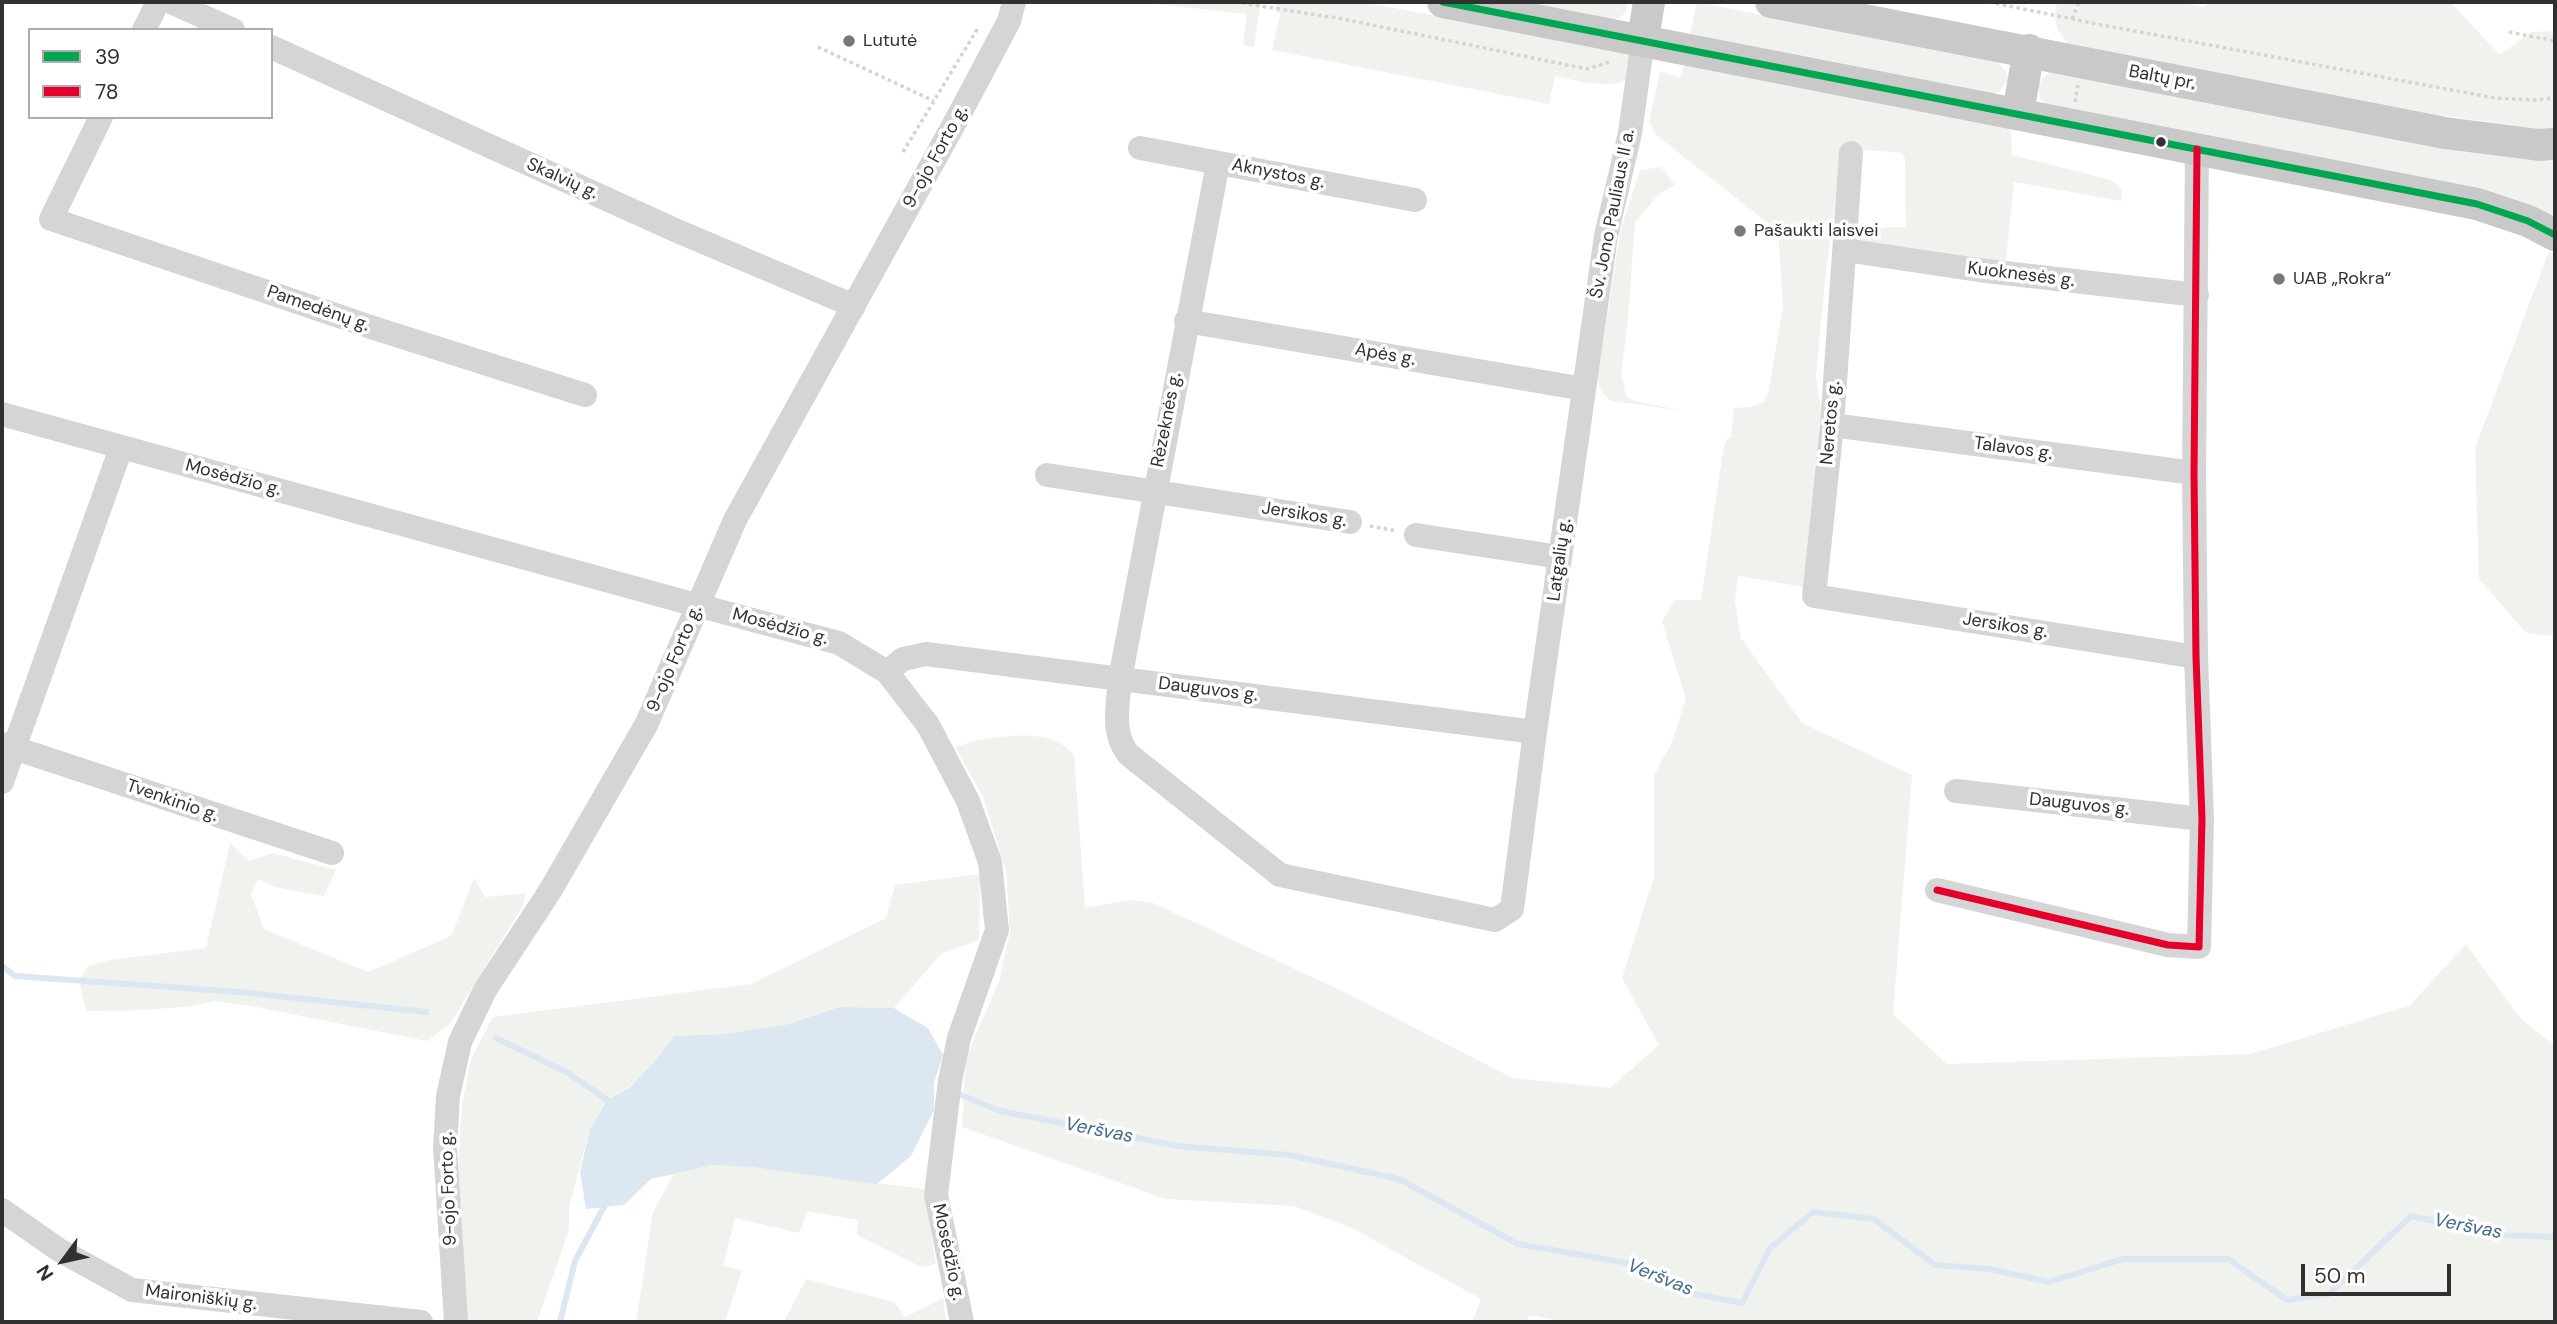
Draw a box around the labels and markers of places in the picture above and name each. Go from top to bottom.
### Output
place label: Lututė [863,30,917,52]
marker: Lututė [841,33,857,49]
unlabelled marker [2154,135,2168,149]
place label: Pašaukti laisvei [1754,220,1878,242]
marker: Pašaukti laisvei [1732,223,1748,239]
place label: UAB „Rokra“ [2293,268,2391,290]
marker: UAB „Rokra“ [2271,271,2287,287]

